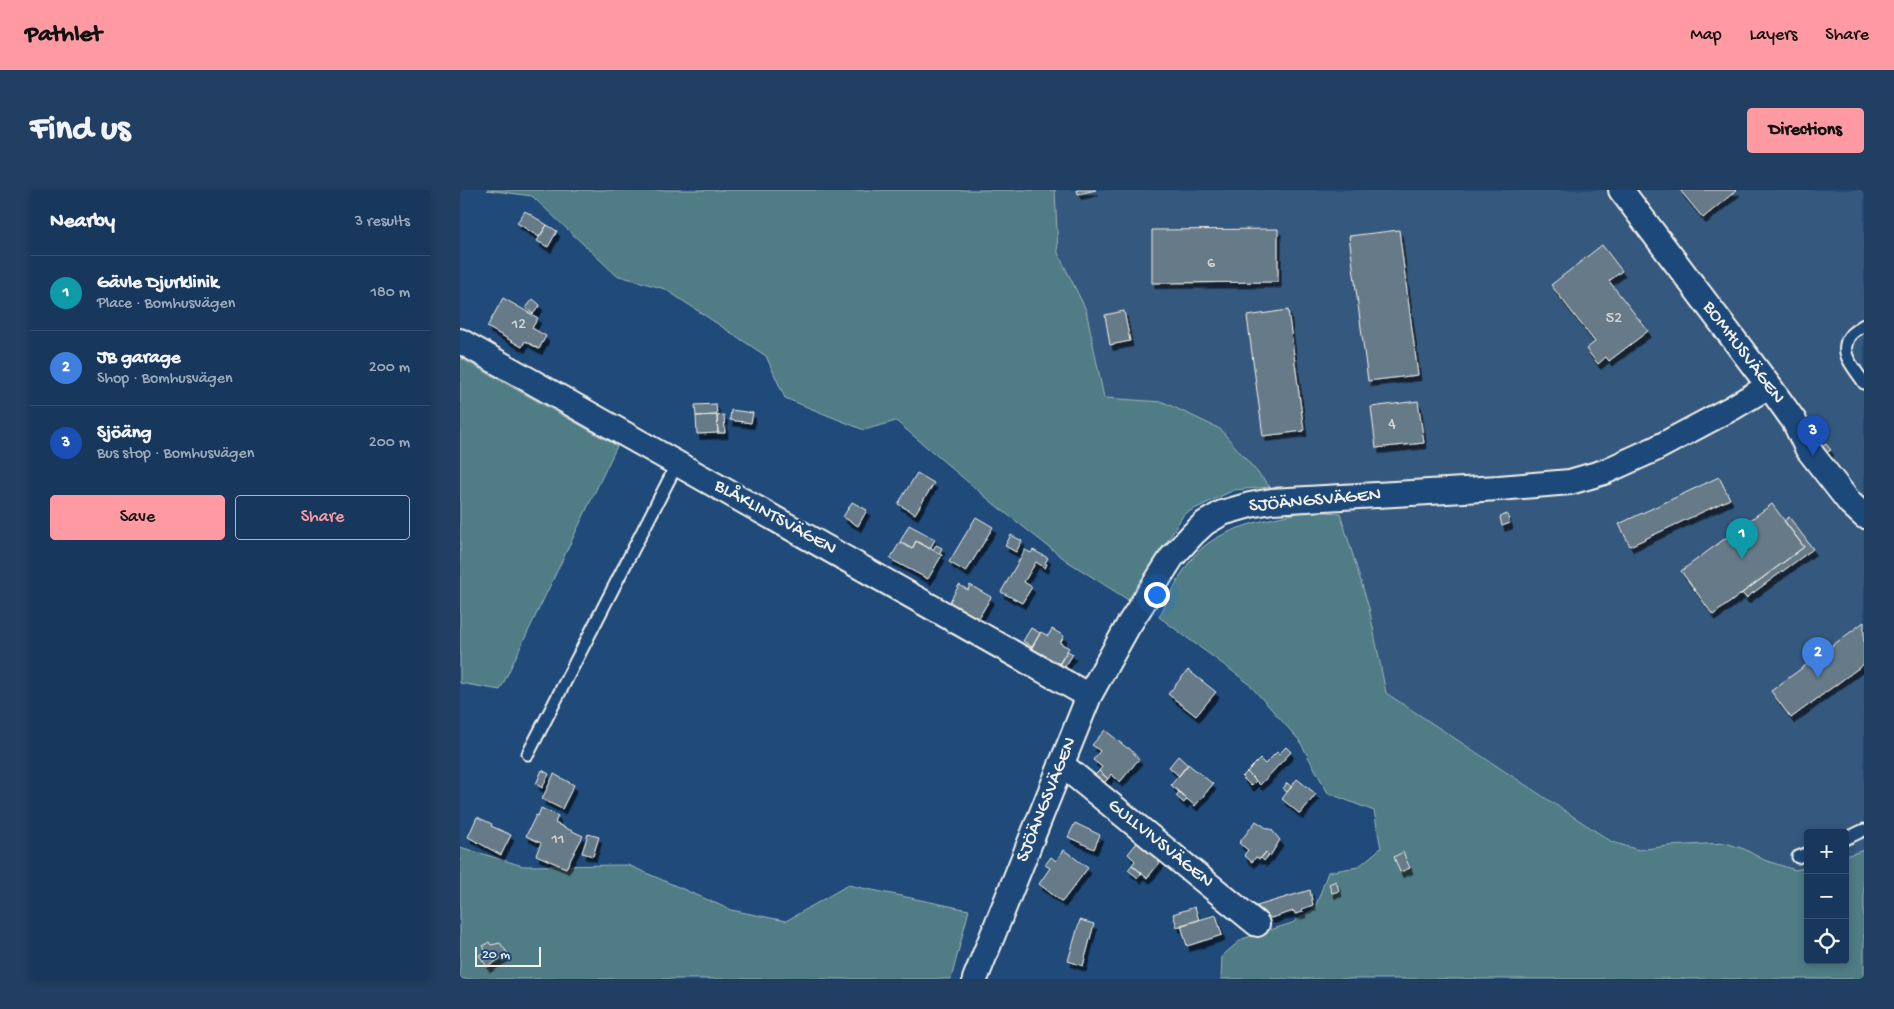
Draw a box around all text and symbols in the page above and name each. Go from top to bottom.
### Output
text: Pathlet [25,21,102,50]
text: Map [1690,25,1722,46]
text: Layers [1750,25,1797,46]
text: Share [1825,25,1869,46]
button: Directions [1747,108,1864,153]
text: Find us [30,110,130,151]
text: Nearby [50,210,115,235]
text: 3 results [355,213,410,232]
house number: 6 [1207,255,1216,274]
text: Gävle Djurklinik [97,272,218,295]
text: 1 [63,284,69,303]
text: 180 m [371,284,410,303]
text: Place · Bomhusvägen [97,295,235,314]
street label: BOMHUSVÄGEN [1696,296,1789,409]
house number: 52 [1606,310,1622,329]
house number: 12 [511,316,526,335]
text: JB garage [97,347,181,370]
text: 2 [62,359,70,378]
text: 200 m [369,359,410,378]
text: Shop · Bomhusvägen [97,370,233,389]
pin: 3 [1797,415,1829,456]
house number: 4 [1388,416,1396,435]
text: Sjöäng [97,422,152,445]
text: 3 [62,434,70,453]
text: 200 m [369,434,410,453]
text: Bus stop · Bomhusvägen [97,445,254,464]
street label: BLÅKLINTSVÄGEN [709,474,841,561]
street label: SJÖÄNGSVÄGEN [1248,484,1382,518]
button: Save [50,495,225,540]
button: Share [235,495,410,540]
pin: 1 [1726,518,1758,559]
your location [1144,582,1170,608]
pin: 2 [1802,637,1834,678]
street label: SJÖÄNGSVÄGEN [1011,734,1083,866]
street label: GULLVIVSVÄGEN [1102,794,1218,894]
map controls [1804,829,1849,964]
button: + [1804,829,1849,874]
house number: 11 [551,831,564,850]
button: − [1804,874,1849,919]
button: locate [1804,919,1849,964]
scale bar [475,944,541,967]
text: 20 m [482,947,510,964]

